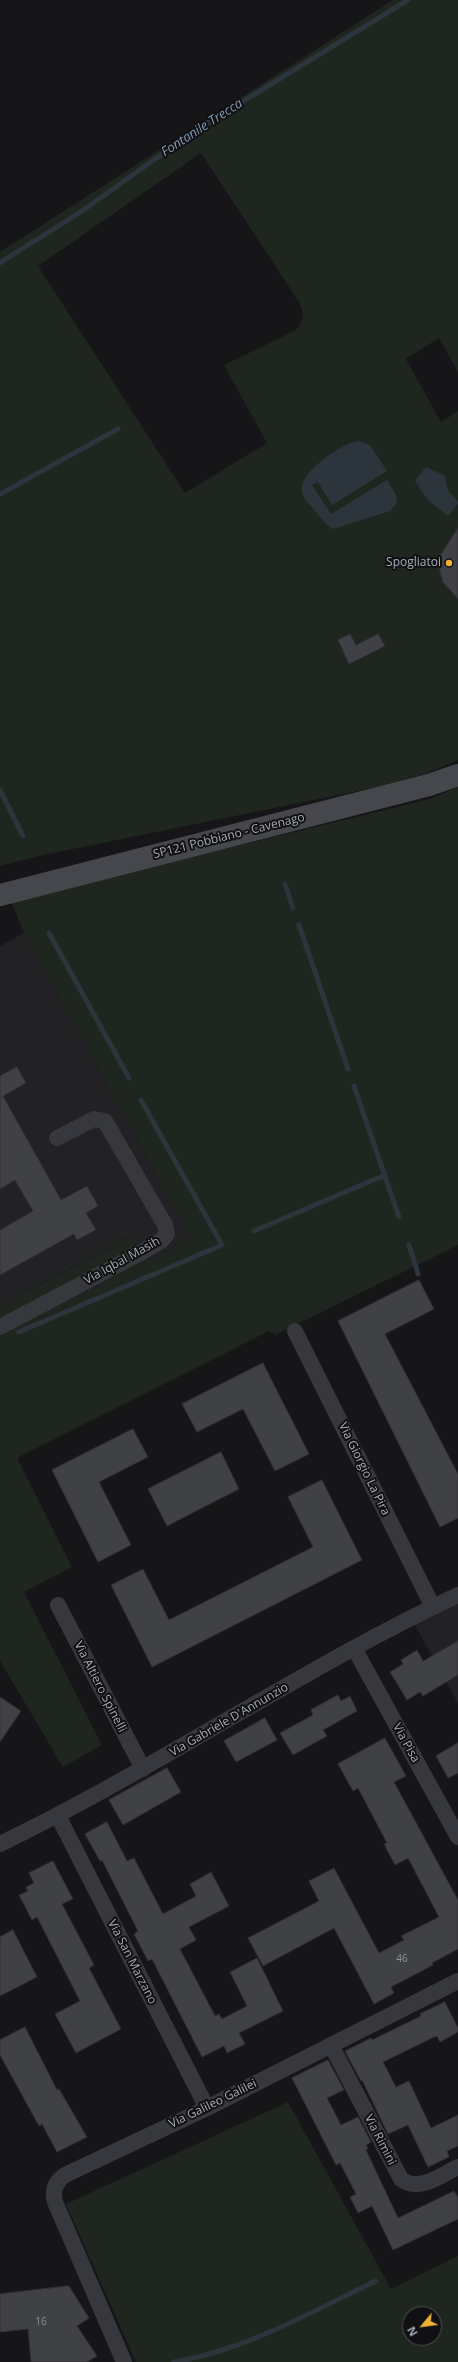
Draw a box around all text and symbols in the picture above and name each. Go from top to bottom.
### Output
water label: Fontanile Trecca [158,96,246,160]
place label: Spogliatoi [386,556,441,570]
marker: Spogliatoi [444,558,454,568]
street label: SP121 Pobbiano - Cavenago [152,810,306,862]
street label: Via Iqbal Masih [82,1234,162,1288]
street label: Via Giorgio La Pira [335,1420,393,1518]
street label: Via Altiero Spinelli [71,1639,129,1735]
street label: Via Gabriele D'Annunzio [167,1680,291,1760]
street label: Via Pisa [389,1721,423,1765]
street label: Via San Marzano [104,1917,160,2007]
house number: 46 [396,1953,408,1965]
street label: Via Galileo Galilei [167,2077,259,2131]
street label: Via Rimini [361,2112,399,2168]
north arrow [402,2306,442,2346]
house number: 16 [35,2316,47,2328]
text: N [403,2324,421,2339]

